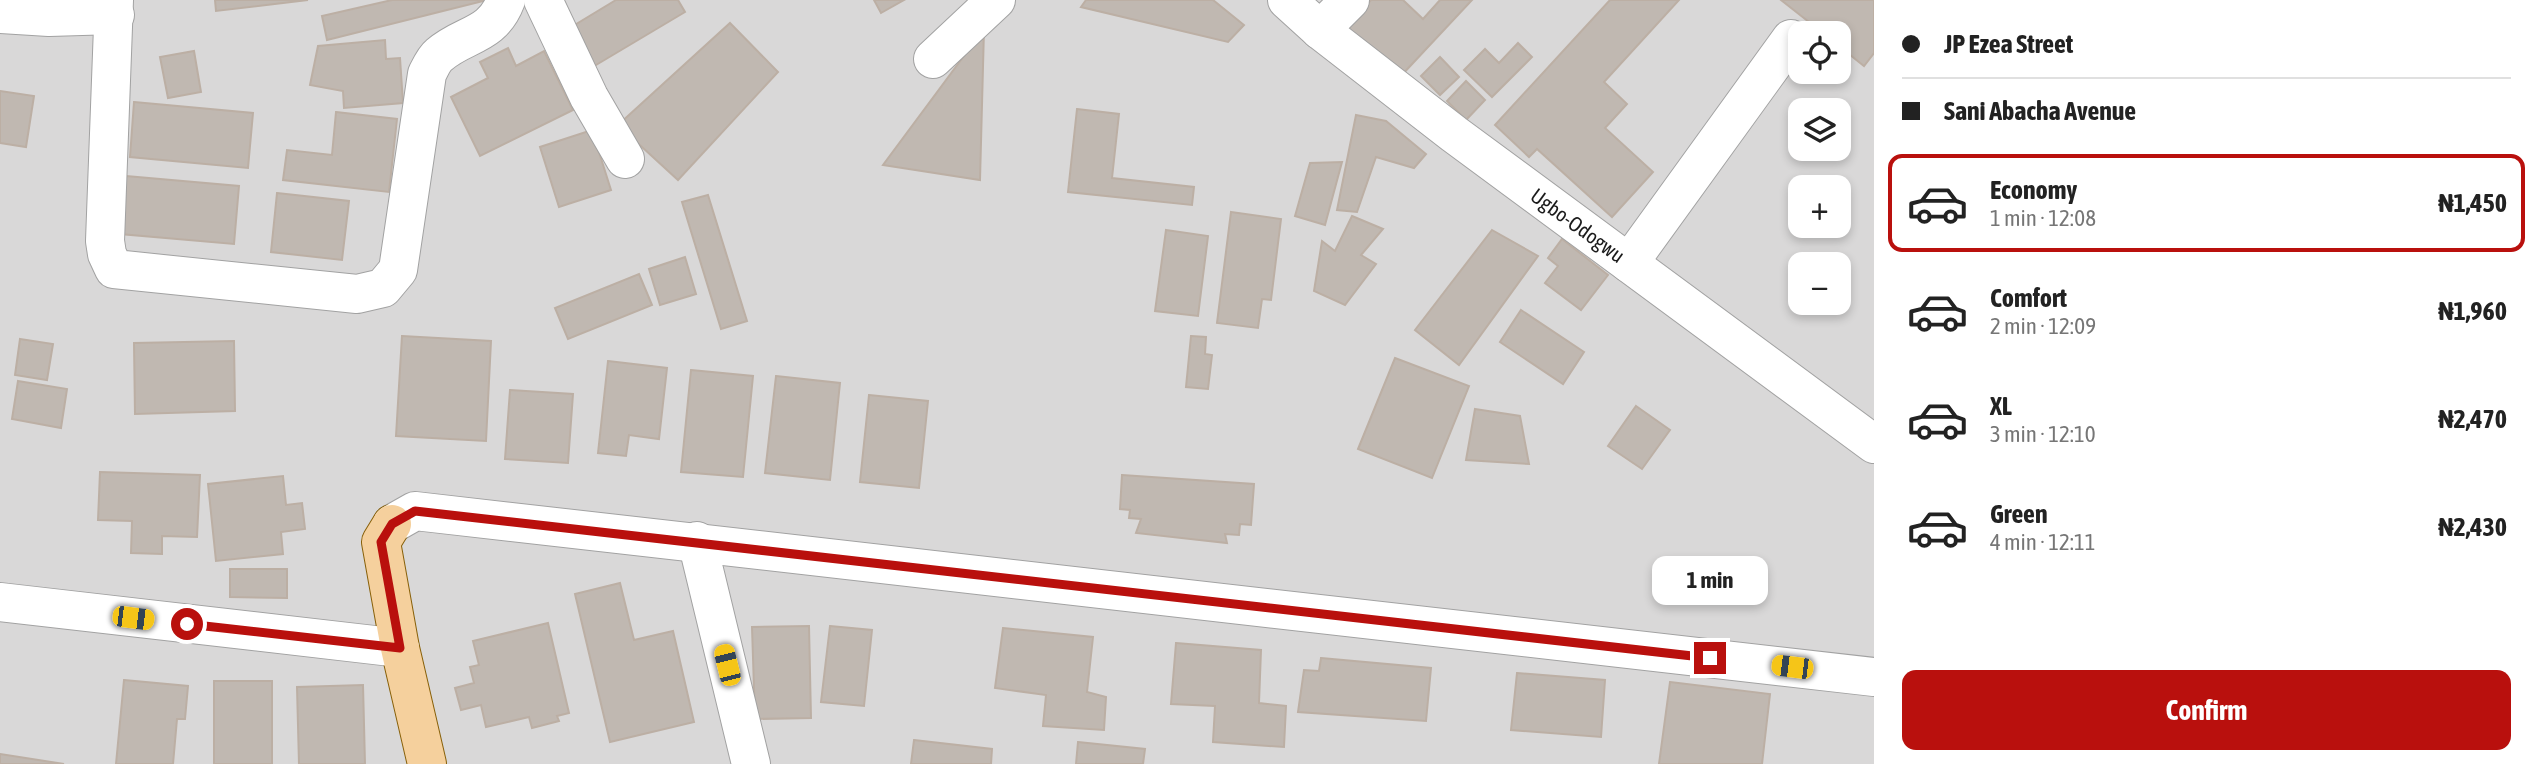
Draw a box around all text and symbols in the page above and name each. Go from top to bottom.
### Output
map controls [1788,21,1851,315]
button: locate [1788,21,1851,84]
text: JP Ezea Street [1944,29,2073,59]
text: Sani Abacha Avenue [1944,96,2136,126]
button: layers [1788,98,1851,161]
icon: car [1906,172,1969,235]
button: + [1788,175,1851,238]
text: Economy [1990,175,2077,205]
street label: Ugbo-Odogwu [1526,183,1630,267]
text: ₦1,450 [2438,188,2507,218]
text: 1 min · 12:08 [1990,205,2096,231]
button: − [1788,252,1851,315]
icon: car [1906,280,1969,343]
text: Comfort [1990,283,2067,313]
text: ₦1,960 [2438,296,2507,326]
text: 2 min · 12:09 [1990,313,2096,339]
icon: car [1906,388,1969,451]
text: XL [1990,391,2012,421]
text: ₦2,470 [2438,404,2507,434]
text: 3 min · 12:10 [1990,421,2096,447]
icon: car [1906,496,1969,559]
text: Green [1990,499,2048,529]
text: ₦2,430 [2438,512,2507,542]
text: 4 min · 12:11 [1990,529,2096,555]
callout: 1 min [1652,556,1768,606]
text: 1 min [1687,567,1733,593]
car [111,605,156,631]
route start [171,608,203,640]
car [712,642,743,688]
route end [1694,642,1726,674]
car [1770,654,1815,680]
button: Confirm [1902,670,2511,750]

